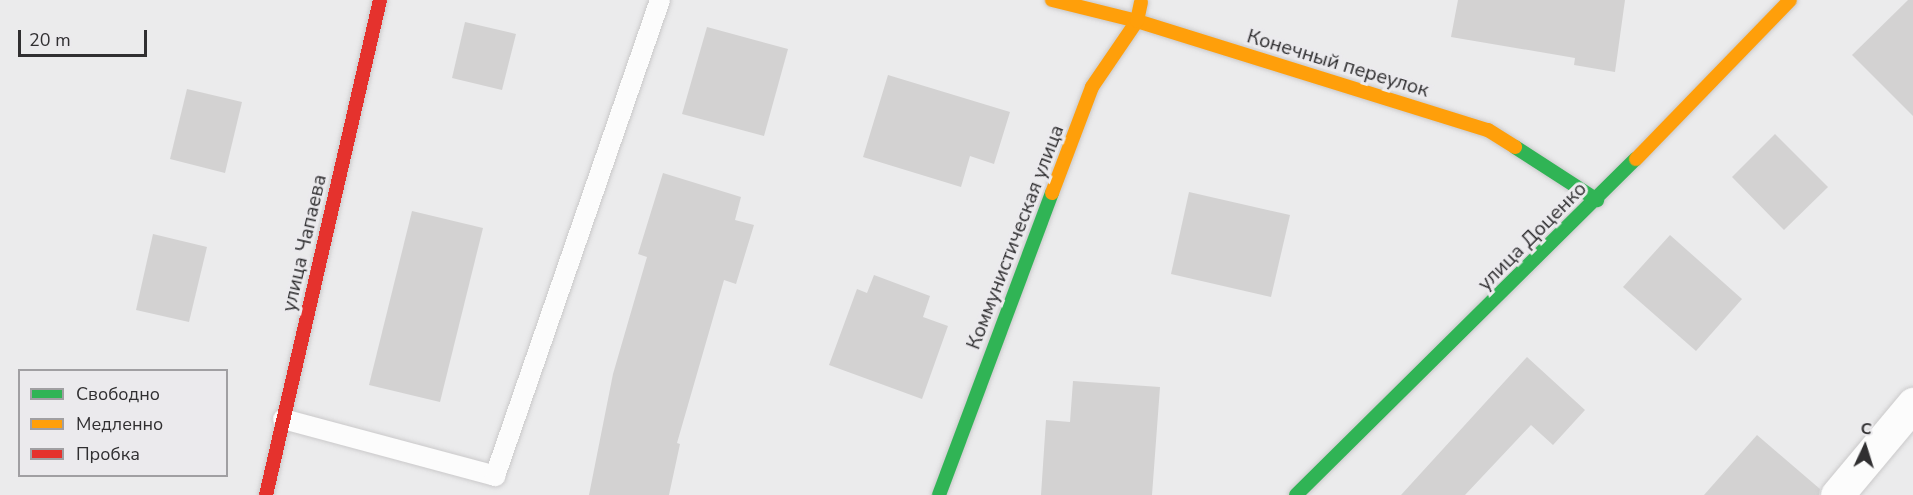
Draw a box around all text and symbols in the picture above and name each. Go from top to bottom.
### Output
scale bar [21,18,150,56]
street label: Конечный переулок [1244,24,1432,102]
text: 20 m [29,28,71,52]
street label: Коммунистическая улица [961,121,1069,353]
street label: улица Чапаева [277,172,331,314]
street label: улица Доценко [1473,177,1591,295]
legend [18,369,228,477]
text: Свободно [76,382,160,406]
text: Медленно [76,412,163,436]
north arrow [1835,417,1895,477]
text: С [1860,418,1872,440]
text: Пробка [76,442,140,466]

